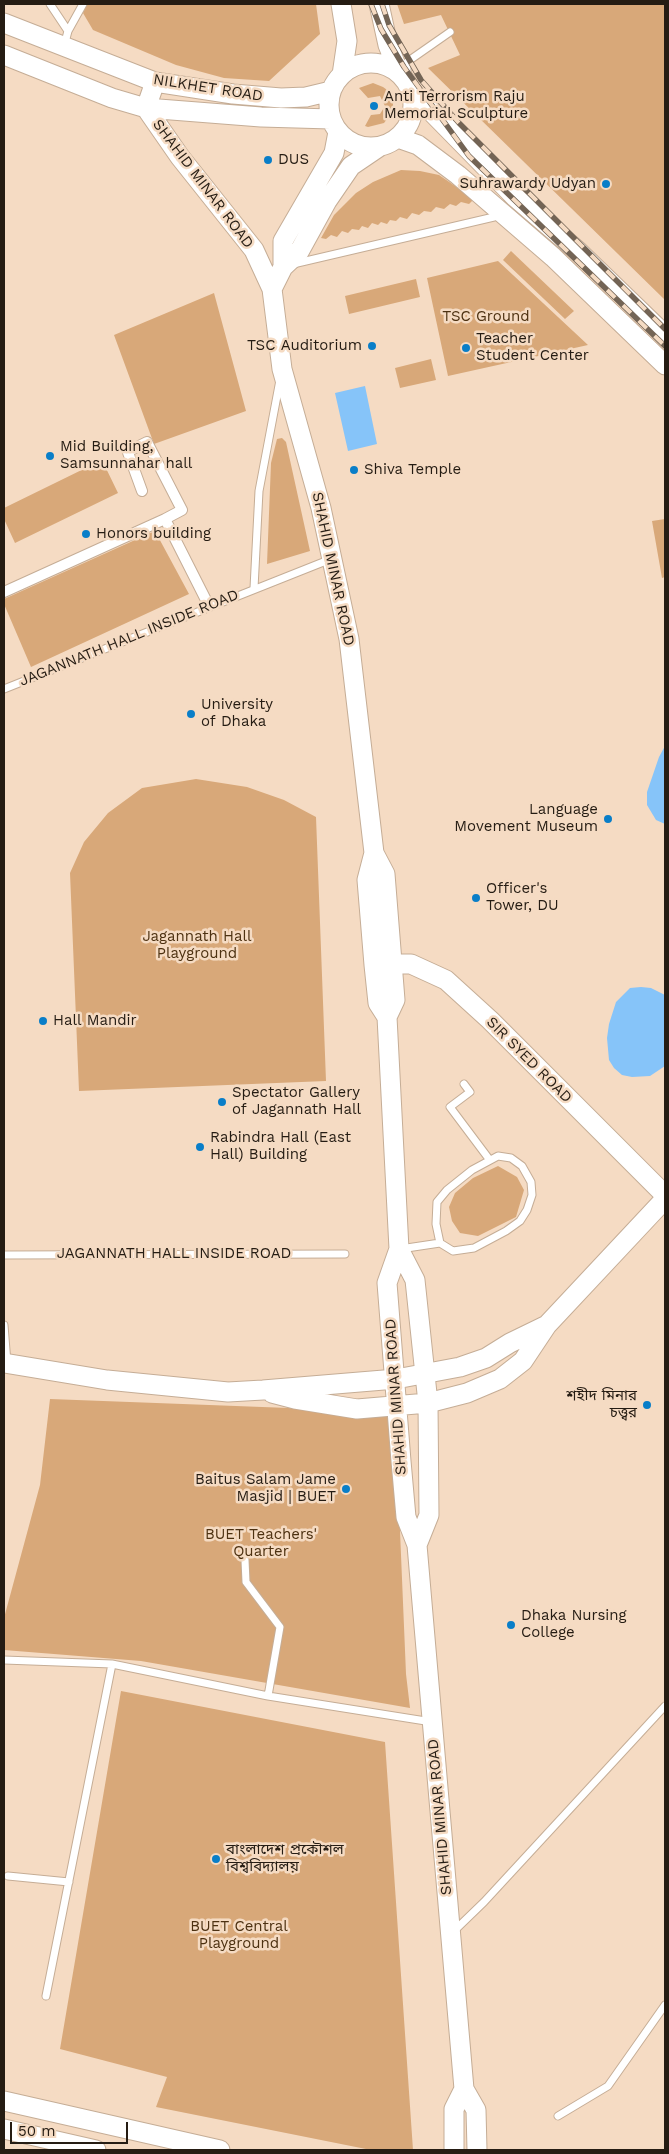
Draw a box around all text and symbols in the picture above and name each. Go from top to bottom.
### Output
street label: NILKHET ROAD [152,70,264,106]
place label: Anti Terrorism Raju Memorial Sculpture [384,88,528,123]
marker: Anti Terrorism Raju Memorial Sculpture [368,100,380,112]
street label: SHAHID MINAR ROAD [149,116,257,252]
place label: DUS [278,151,309,169]
marker: DUS [262,154,274,166]
place label: Suhrawardy Udyan [459,175,596,193]
marker: Suhrawardy Udyan [600,178,612,190]
park label: TSC Ground [442,308,530,326]
place label: Teacher Student Center [476,330,589,365]
place label: TSC Auditorium [247,337,362,355]
marker: TSC Auditorium [366,340,378,352]
marker: Teacher Student Center [460,342,472,354]
place label: Mid Building, Samsunnahar hall [60,438,192,473]
marker: Mid Building, Samsunnahar hall [44,450,56,462]
place label: Shiva Temple [364,461,461,479]
marker: Shiva Temple [348,464,360,476]
street label: SHAHID MINAR ROAD [308,491,358,647]
place label: Honors building [96,525,211,543]
marker: Honors building [80,528,92,540]
street label: JAGANNATH HALL INSIDE ROAD [17,586,241,690]
place label: University of Dhaka [201,696,273,731]
marker: University of Dhaka [185,708,197,720]
place label: Language Movement Museum [454,801,598,836]
marker: Language Movement Museum [602,813,614,825]
place label: Officer's Tower, DU [486,880,559,915]
marker: Officer's Tower, DU [470,892,482,904]
park label: Jagannath Hall Playground [142,928,252,963]
place label: Hall Mandir [53,1012,137,1030]
street label: SIR SYED ROAD [482,1013,576,1107]
marker: Hall Mandir [37,1015,49,1027]
place label: Spectator Gallery of Jagannath Hall [232,1084,361,1119]
marker: Spectator Gallery of Jagannath Hall [216,1096,228,1108]
place label: Rabindra Hall (East Hall) Building [210,1129,351,1164]
marker: Rabindra Hall (East Hall) Building [194,1141,206,1153]
street label: JAGANNATH HALL INSIDE ROAD [57,1245,291,1263]
street label: SHAHID MINAR ROAD [382,1318,410,1476]
place label: শহীদ মিনার চত্ত্বর [566,1387,637,1422]
marker: শহীদ মিনার চত্ত্বর [641,1399,653,1411]
place label: Baitus Salam Jame Masjid | BUET [195,1471,336,1506]
marker: Baitus Salam Jame Masjid | BUET [340,1483,352,1495]
park label: BUET Teachers' Quarter [205,1526,317,1561]
place label: Dhaka Nursing College [521,1607,627,1642]
marker: Dhaka Nursing College [505,1619,517,1631]
street label: SHAHID MINAR ROAD [424,1738,456,1896]
place label: বাংলাদেশ প্রকৌশল বিশ্ববিদ্যালয় [226,1841,344,1876]
marker: বাংলাদেশ প্রকৌশল বিশ্ববিদ্যালয় [210,1853,222,1865]
park label: BUET Central Playground [190,1918,288,1953]
scale bar [12,2112,130,2144]
text: 50 m [18,2122,55,2140]

